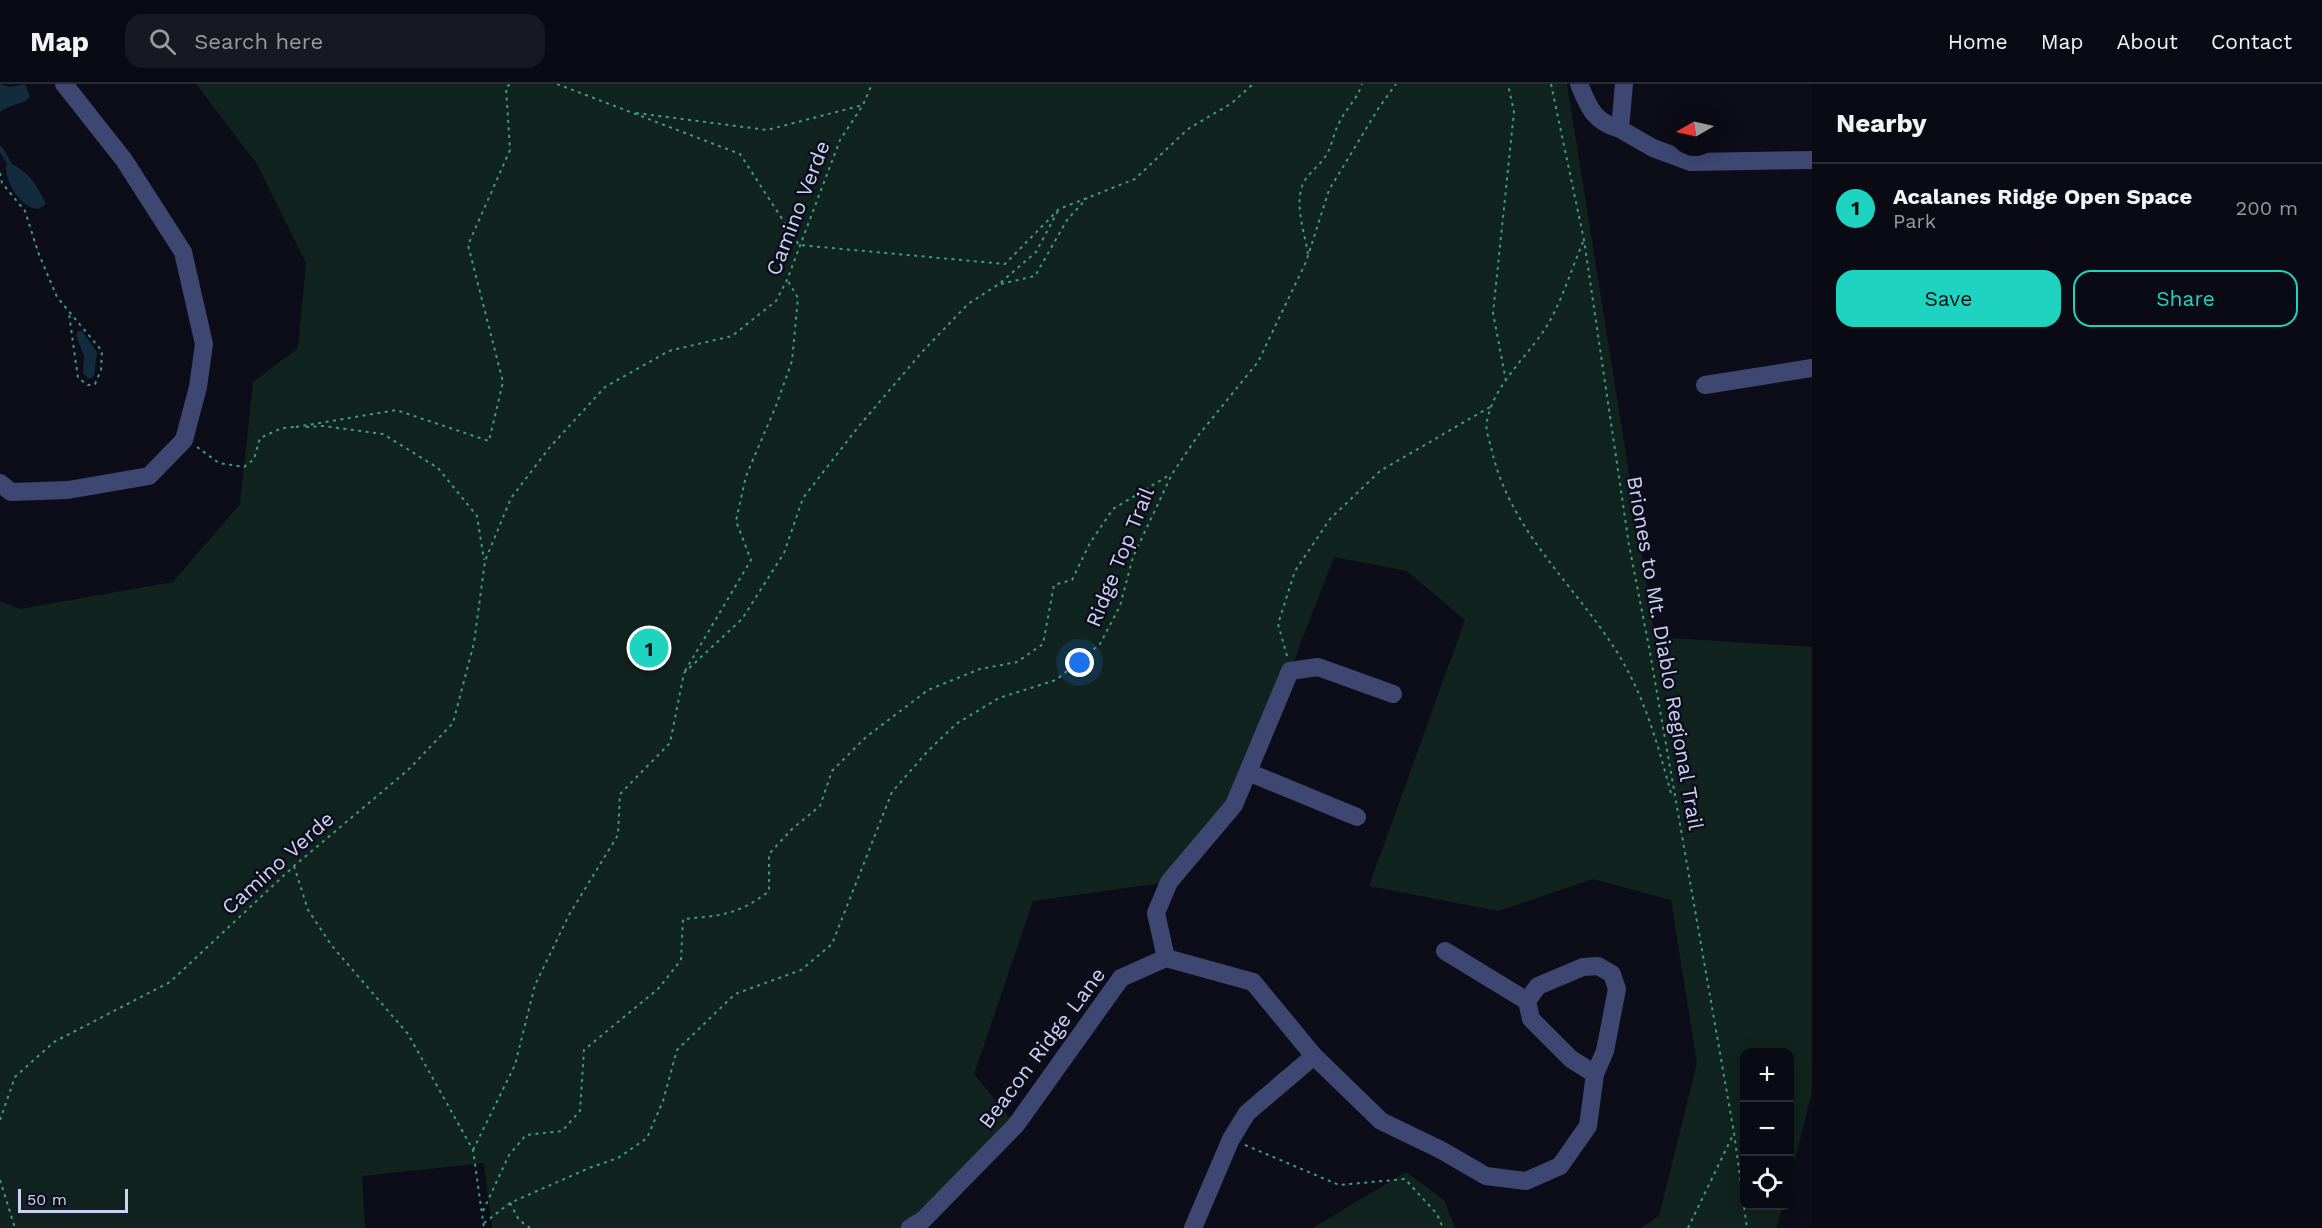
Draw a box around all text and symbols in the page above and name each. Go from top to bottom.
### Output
search box [125,14,545,68]
text: Map [30,25,89,58]
icon: search [146,25,179,58]
text: Search here [194,29,323,54]
text: Home [1948,29,2008,54]
text: Map [2041,29,2084,54]
text: About [2117,29,2178,54]
text: Contact [2211,29,2292,54]
north arrow [1668,102,1722,156]
text: Nearby [1836,108,1927,138]
street label: Camino Verde [760,137,835,279]
text: Acalanes Ridge Open Space [1893,184,2192,209]
text: 1 [1851,196,1860,220]
text: 200 m [2236,196,2298,220]
text: Park [1893,209,1936,233]
button: Save [1836,270,2061,327]
button: Share [2073,270,2298,327]
street label: Briones to Mt. Diablo Regional Trail [1622,474,1709,832]
street label: Ridge Top Trail [1080,483,1159,630]
pin: 1 [630,626,668,670]
your location [1065,648,1094,677]
street label: Camino Verde [216,806,339,919]
street label: Beacon Ridge Lane [973,962,1110,1133]
map controls [1740,1048,1794,1210]
button: + [1740,1048,1794,1102]
button: − [1740,1102,1794,1156]
button: locate [1740,1156,1794,1210]
scale bar [18,1186,128,1214]
text: 50 m [27,1190,67,1209]

